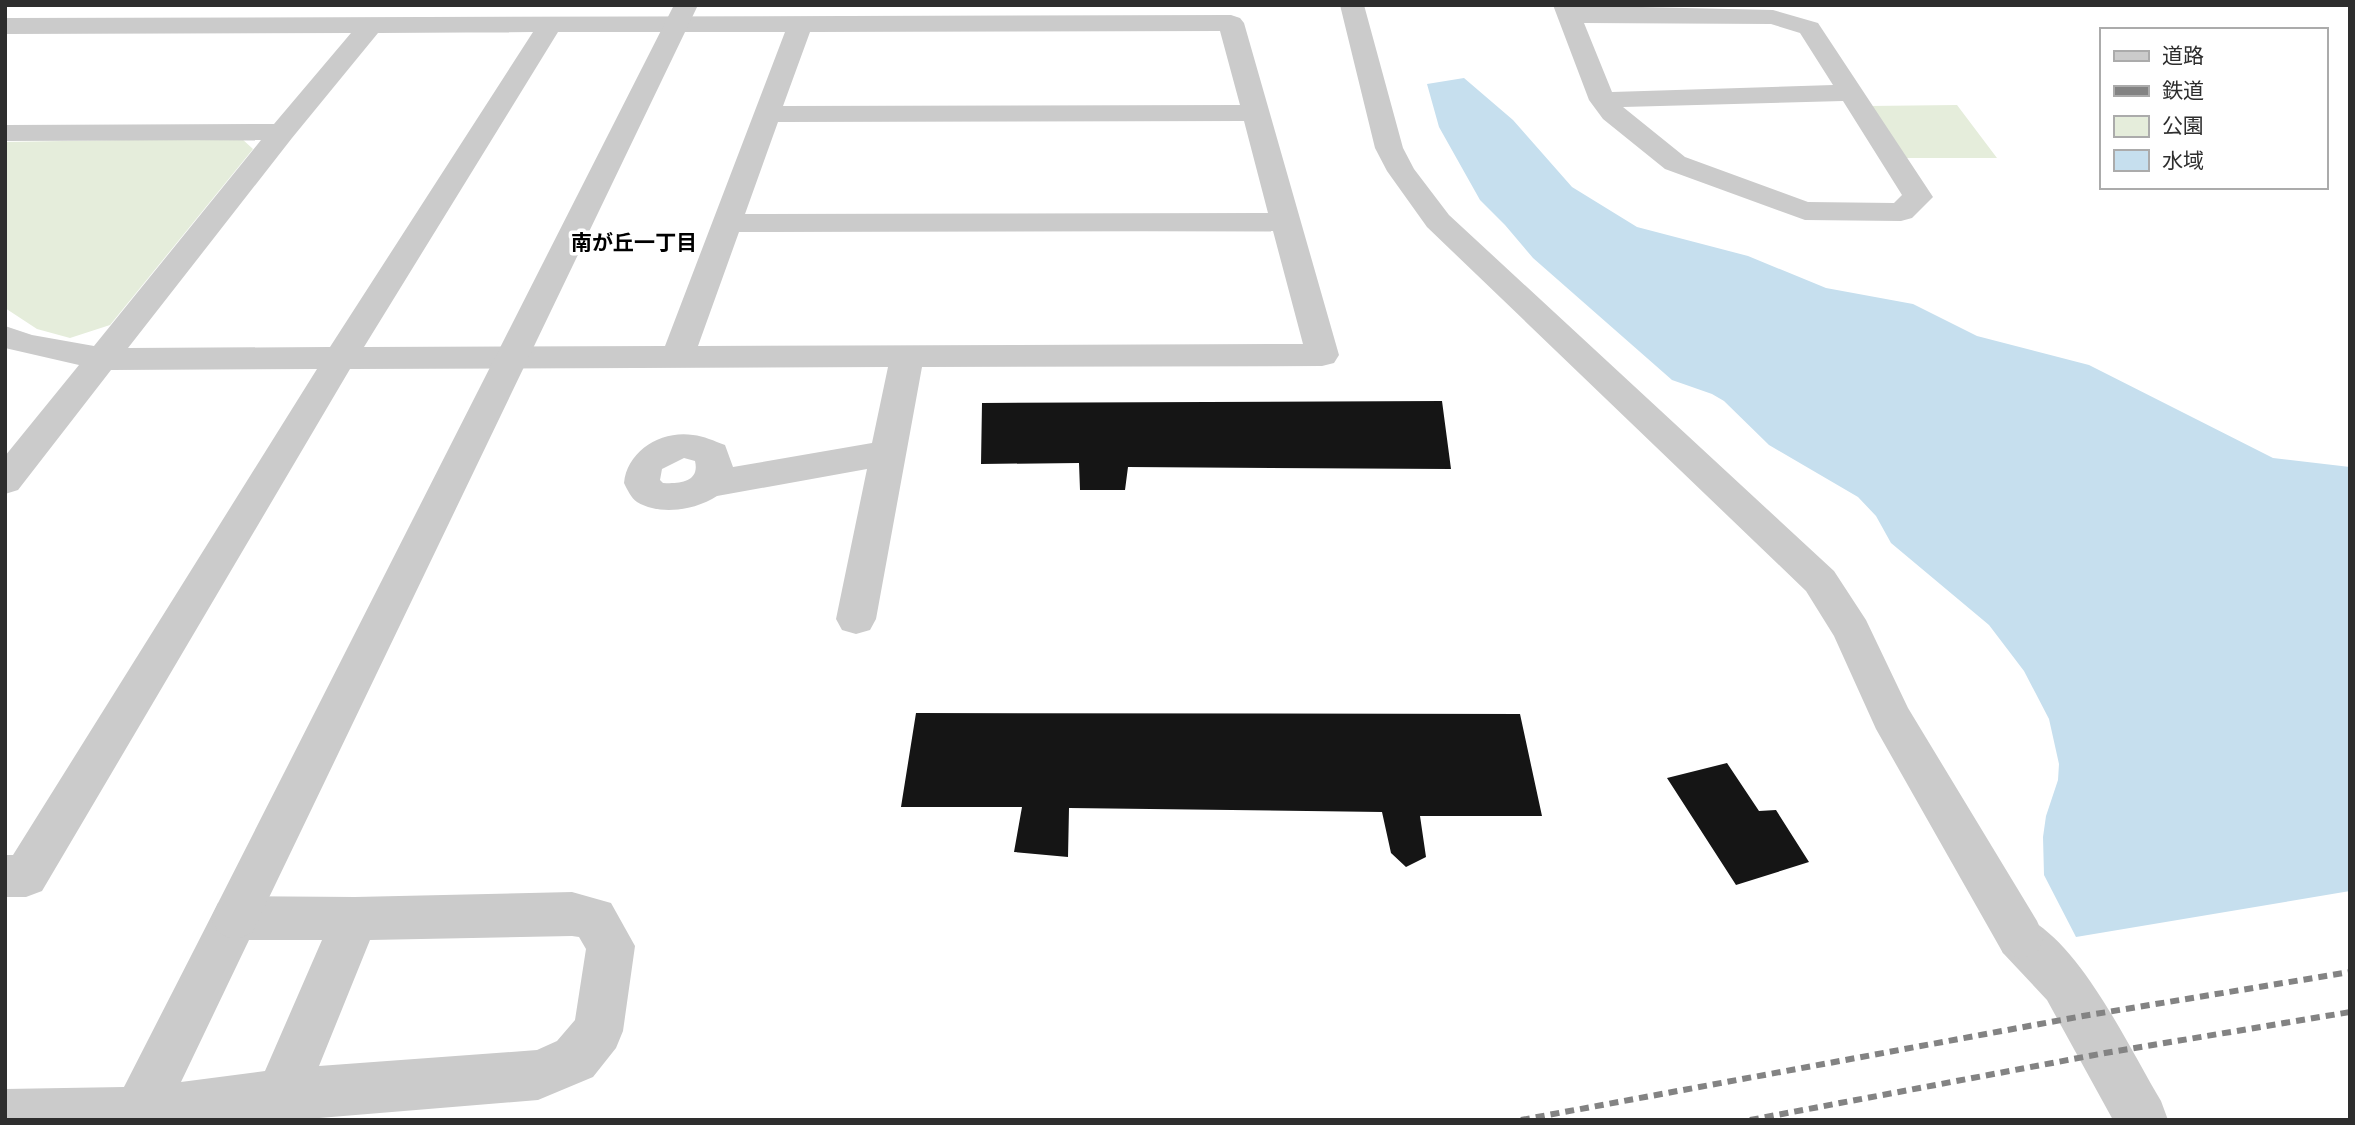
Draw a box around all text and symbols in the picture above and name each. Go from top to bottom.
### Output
legend [2100,28,2327,189]
text: 道路 [2162,44,2204,68]
text: 鉄道 [2162,79,2204,103]
text: 公園 [2162,114,2204,138]
text: 水域 [2162,149,2204,173]
district label: 南が丘一丁目 [571,231,697,255]

